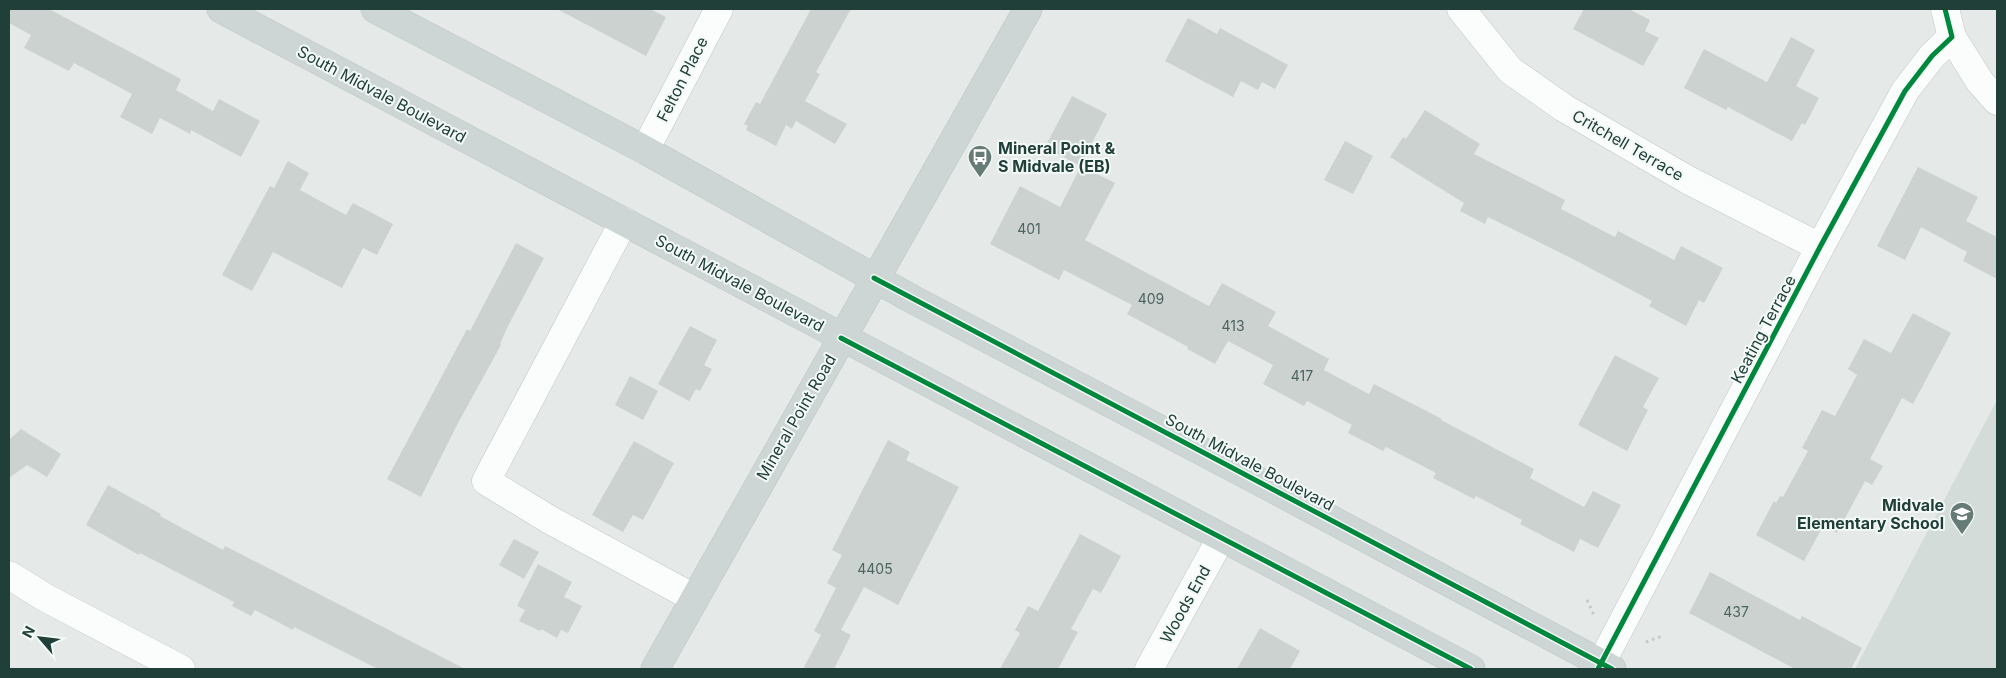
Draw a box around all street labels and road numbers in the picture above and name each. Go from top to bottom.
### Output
street label: Felton Place [652,33,712,125]
street label: South Midvale Boulevard [294,41,470,147]
street label: Critchell Terrace [1569,105,1687,185]
street label: South Midvale Boulevard [652,230,828,336]
street label: Keating Terrace [1726,271,1800,387]
street label: Mineral Point Road [752,351,840,483]
street label: South Midvale Boulevard [1162,409,1338,515]
street label: Woods End [1155,562,1215,646]

